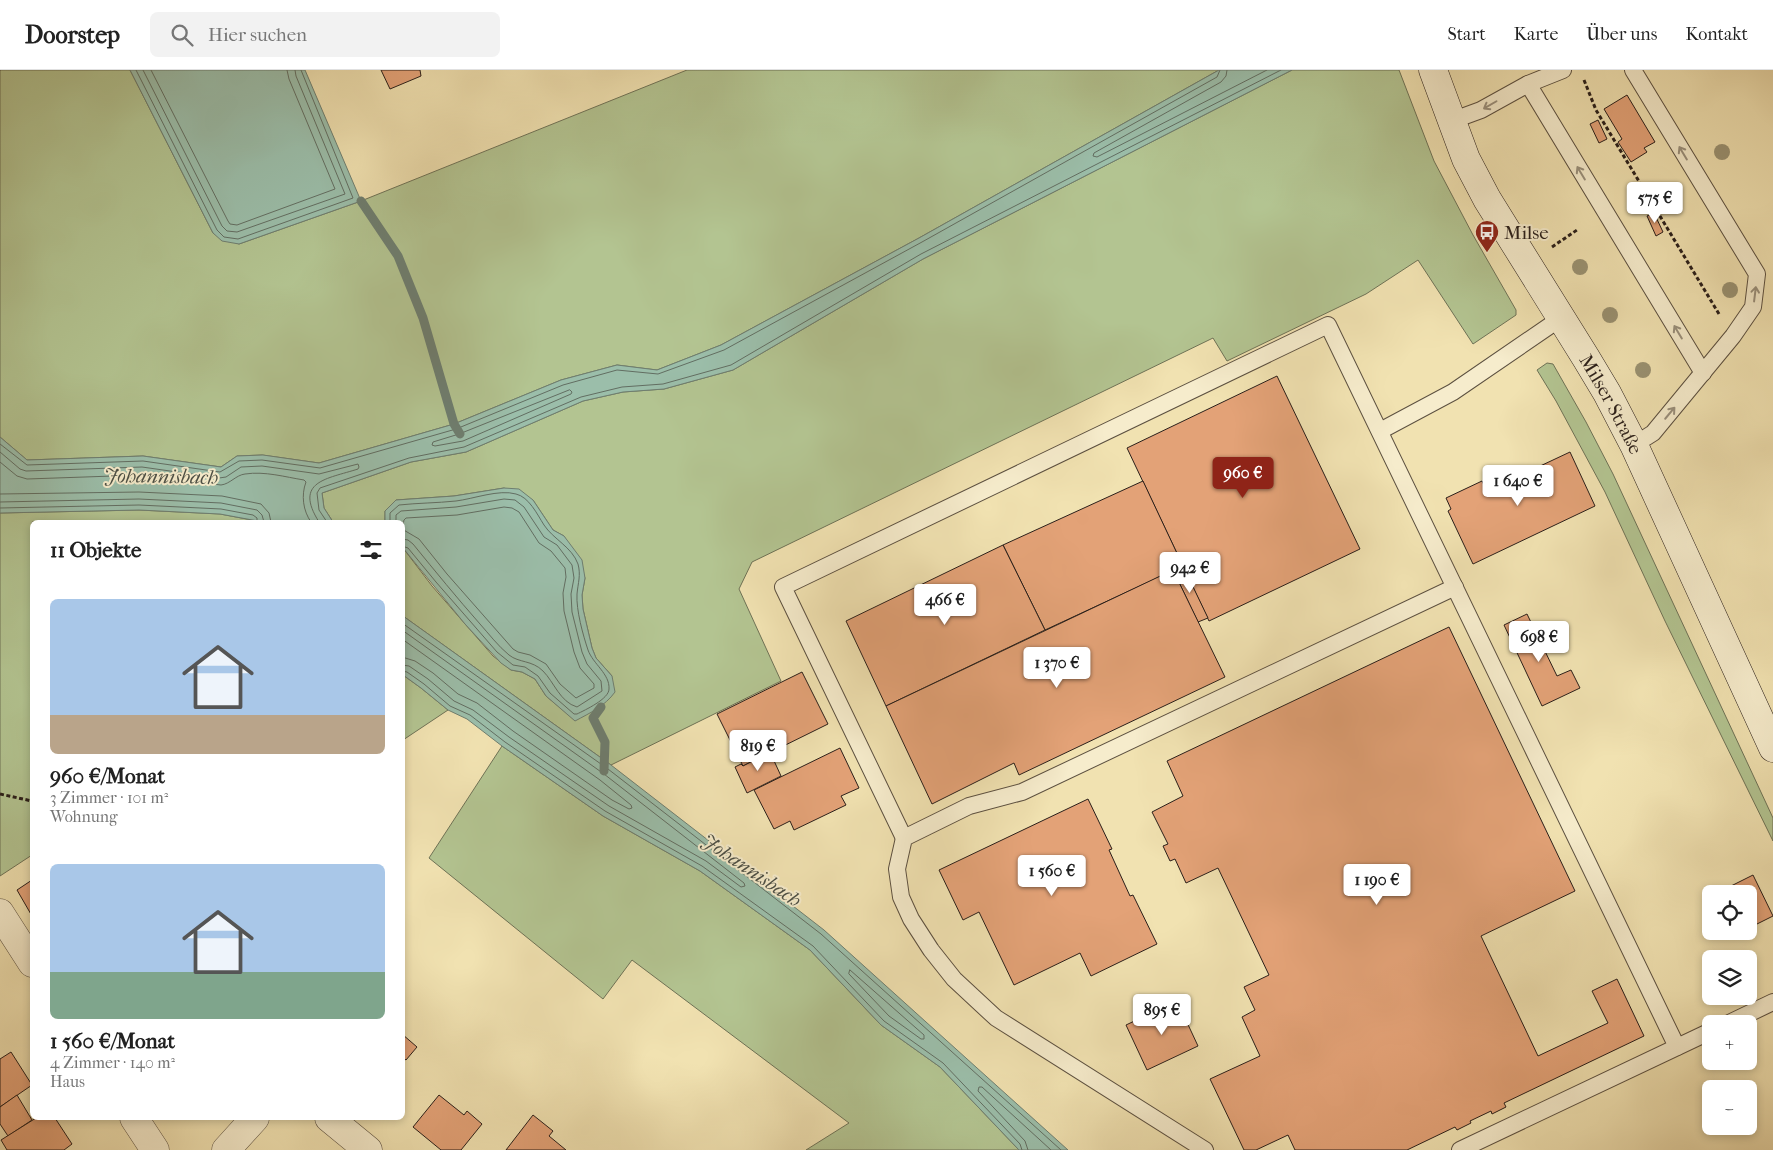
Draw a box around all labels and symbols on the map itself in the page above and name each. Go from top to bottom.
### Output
one-way arrow [1483,100,1498,110]
one-way arrow [1678,146,1688,160]
one-way arrow [1576,166,1587,180]
pin: 575 € [1620,182,1690,224]
bus stop icon: Milse [1474,219,1500,253]
place label: Milse [1504,222,1549,244]
one-way arrow [1750,286,1760,302]
one-way arrow [1673,325,1683,339]
street label: Milser Straße [1574,351,1647,458]
one-way arrow [1664,407,1675,420]
pin: 960 € [1208,456,1278,499]
water label: Johannisbach [104,464,218,489]
pin: 1 640 € [1472,464,1564,507]
pin: 942 € [1155,552,1225,594]
pin: 466 € [910,584,980,626]
pin: 698 € [1504,620,1574,663]
pin: 1 370 € [1011,646,1103,689]
pin: 819 € [723,730,793,772]
water label: Johannisbach [698,829,806,912]
pin: 1 560 € [1006,854,1098,897]
pin: 1 190 € [1331,864,1423,906]
pin: 895 € [1127,994,1197,1036]

